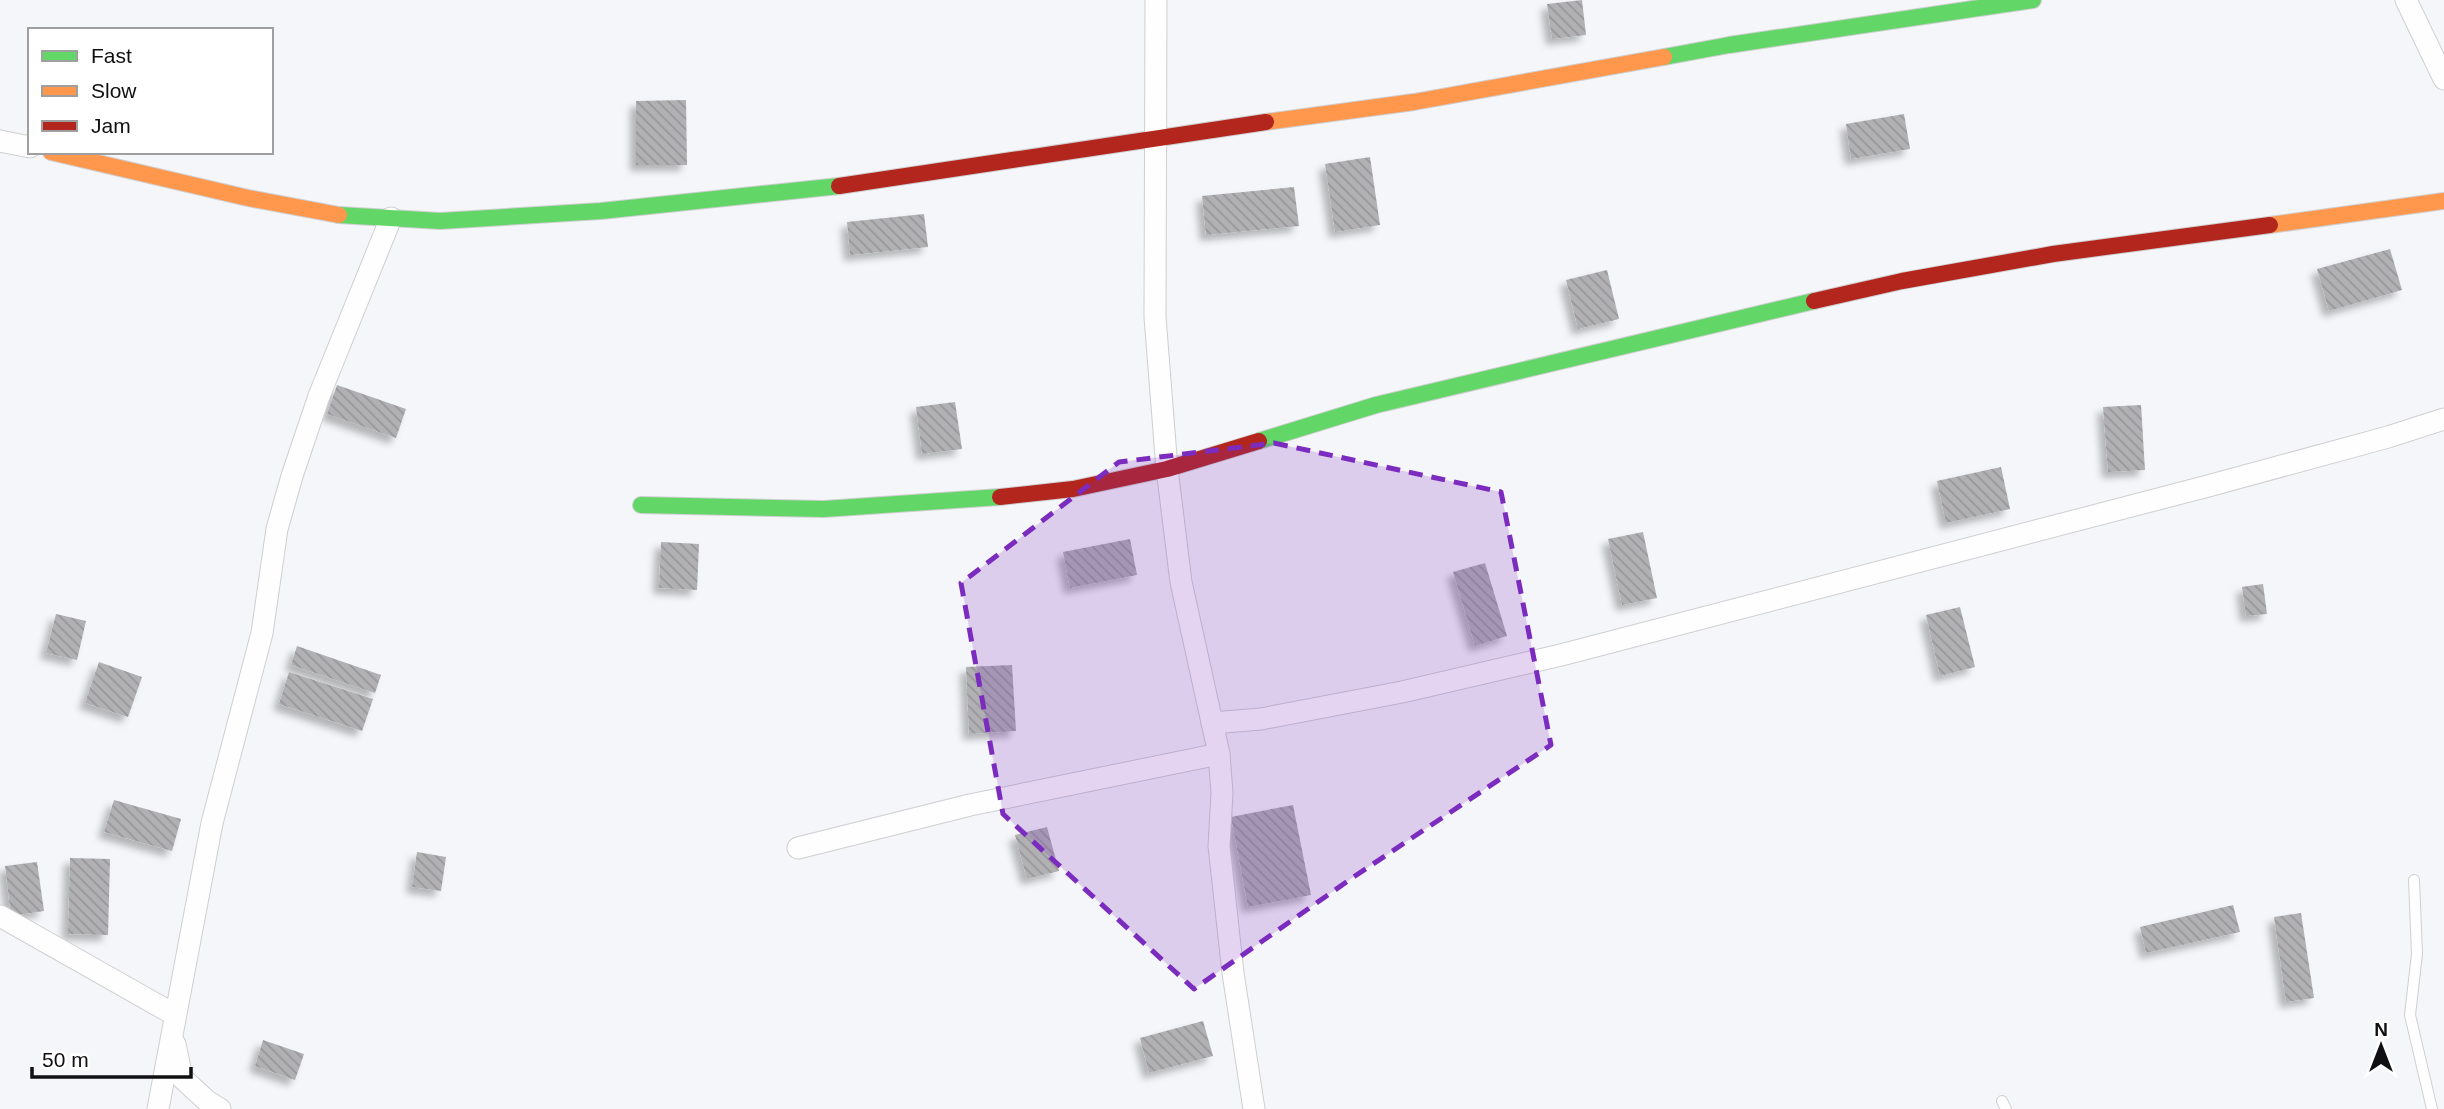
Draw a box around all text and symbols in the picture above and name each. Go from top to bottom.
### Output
legend [28,28,273,154]
text: Fast [91,44,132,67]
text: Slow [91,79,137,102]
text: Jam [91,114,131,137]
north arrow [2346,1011,2416,1081]
text: N [2374,1019,2388,1040]
scale bar [32,1036,191,1080]
text: 50 m [42,1048,89,1071]

